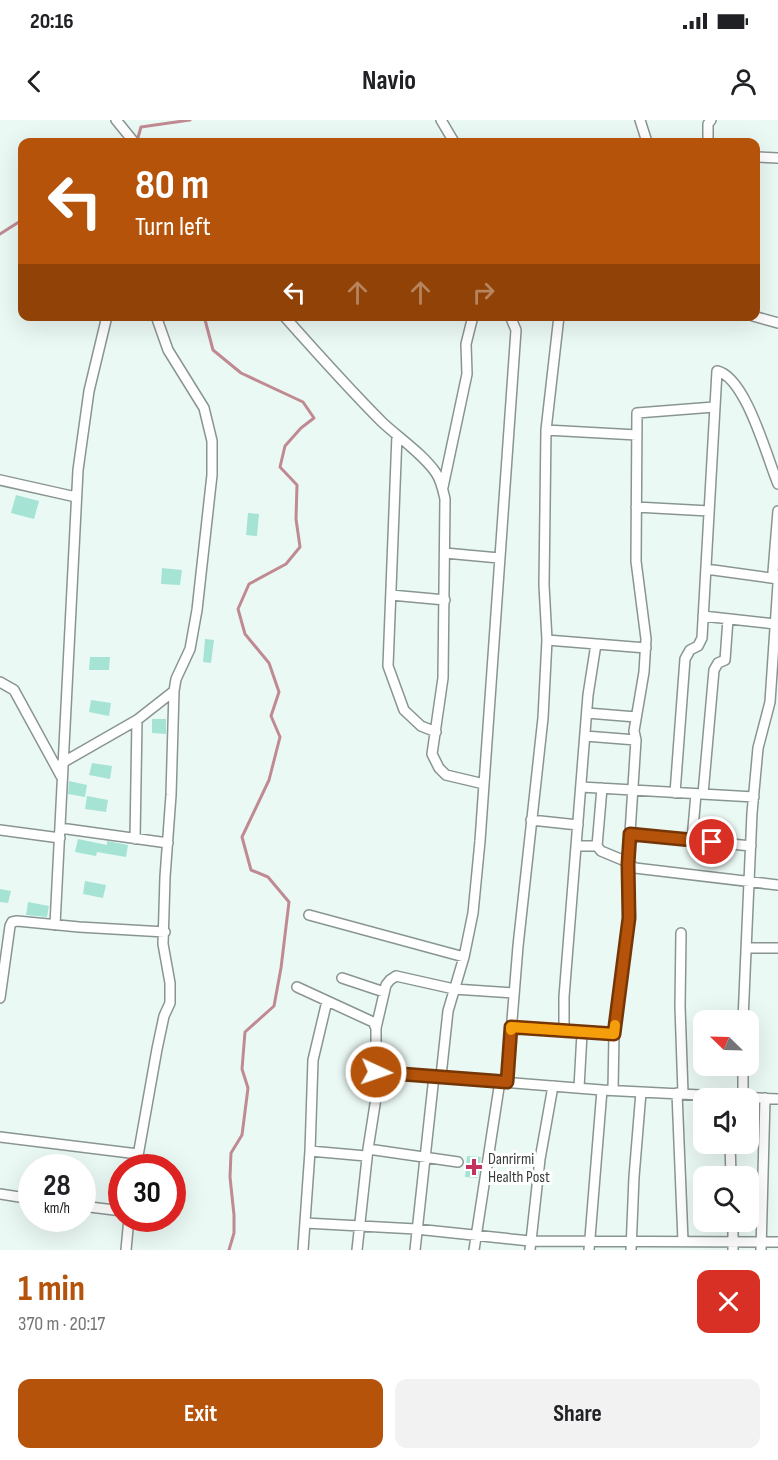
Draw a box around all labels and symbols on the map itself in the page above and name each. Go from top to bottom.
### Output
pin [686,816,737,867]
north arrow [693,1010,759,1076]
position arrow [344,1040,408,1104]
place label: Danrirmi Health Post [488,1150,550,1187]
speed limit sign: 30 [108,1154,186,1232]
marker: Danrirmi Health Post [465,1158,483,1176]

